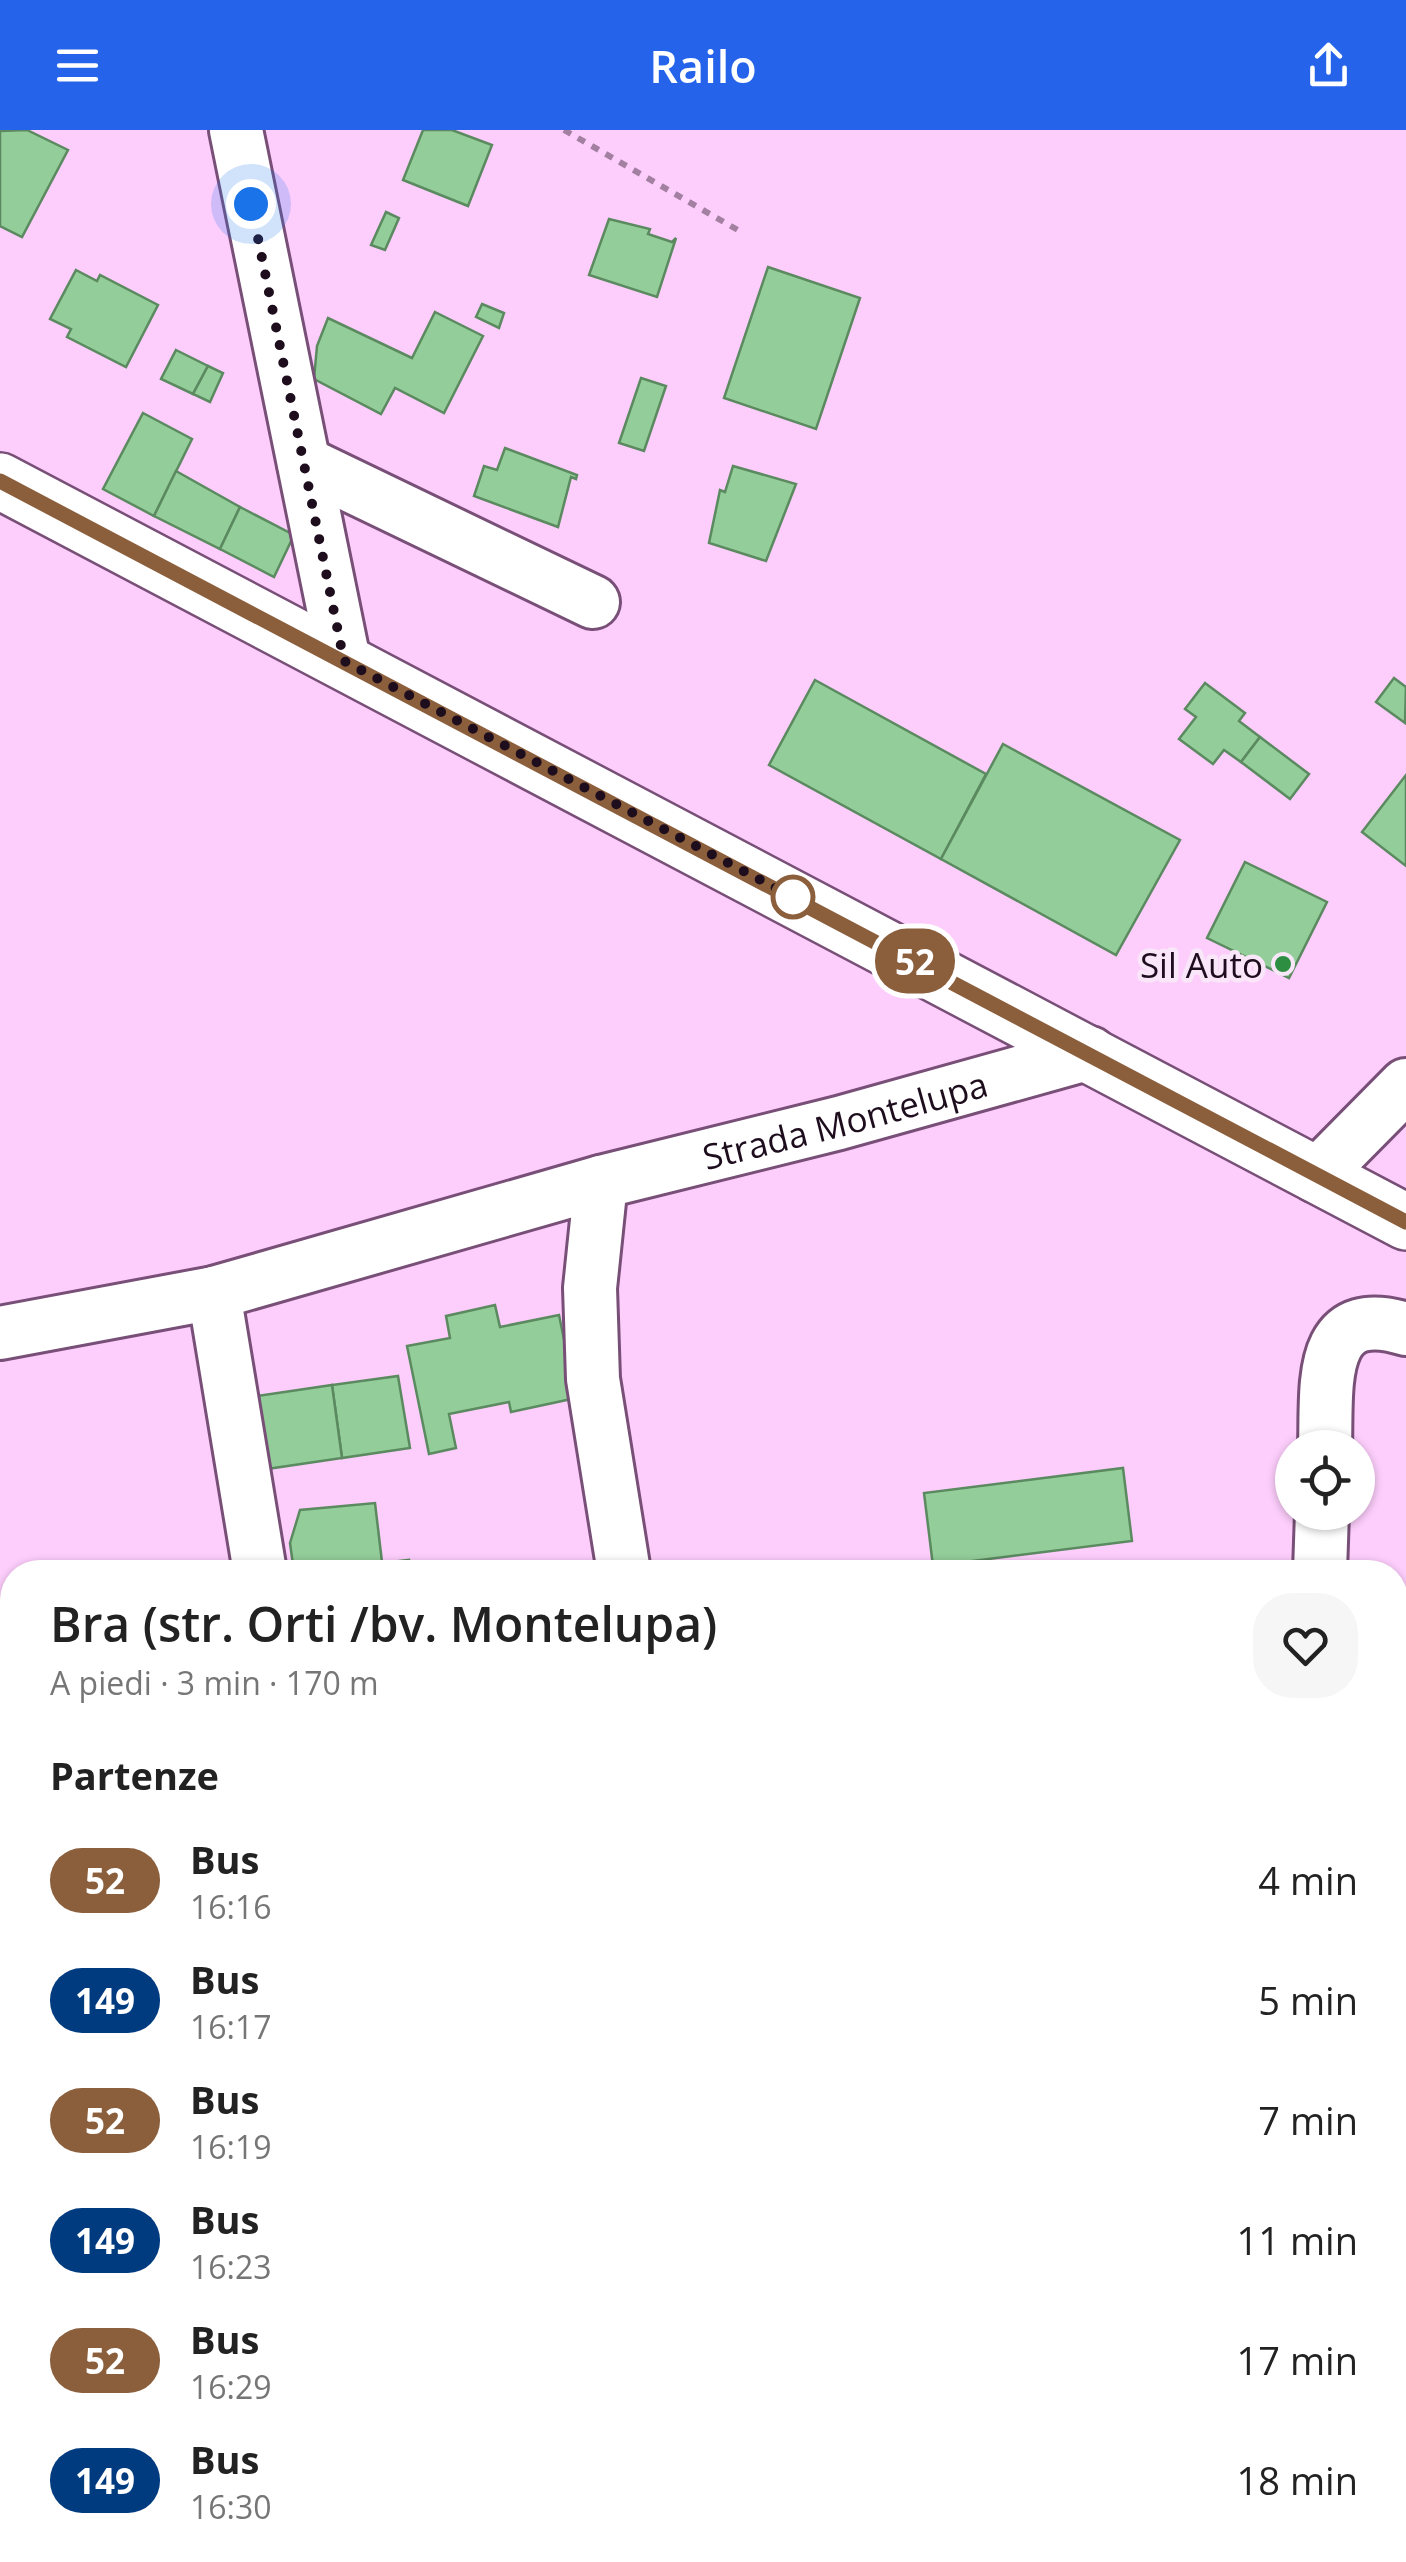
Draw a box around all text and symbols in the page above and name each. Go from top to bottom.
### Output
text: Railo [649,35,757,96]
icon: menu [50,38,105,93]
icon: share [1301,38,1356,93]
your location [226,179,276,229]
unlabelled marker [772,876,814,918]
line badge: 52 [870,928,960,994]
text: 52 [895,938,935,985]
place label: Sil Auto [1140,941,1263,988]
marker: Sil Auto [1272,953,1294,975]
street label: Strada Montelupa [698,1059,993,1179]
map controls [1275,1430,1375,1530]
button: locate [1275,1430,1375,1530]
text: Bra (str. Orti /bv. Montelupa) [50,1591,717,1656]
button: heart [1253,1593,1358,1698]
text: A piedi · 3 min · 170 m [50,1661,379,1704]
text: Partenze [50,1749,219,1801]
text: Bus [190,1833,259,1885]
text: 4 min [1258,1854,1358,1906]
text: 52 [85,1857,125,1904]
text: 16:16 [190,1885,272,1928]
text: Bus [190,1953,259,2005]
text: 5 min [1258,1974,1358,2026]
text: 149 [75,1977,135,2024]
text: 16:17 [190,2005,272,2048]
text: Bus [190,2073,259,2125]
text: 7 min [1258,2094,1358,2146]
text: 52 [85,2097,125,2144]
text: 16:19 [190,2125,272,2168]
text: Bus [190,2193,259,2245]
text: 11 min [1237,2214,1358,2266]
text: 149 [75,2217,135,2264]
text: 16:23 [190,2245,272,2288]
text: Bus [190,2313,259,2365]
text: 17 min [1237,2334,1358,2386]
text: 52 [85,2337,125,2384]
text: 16:29 [190,2365,272,2408]
text: Bus [190,2433,259,2485]
text: 18 min [1237,2454,1358,2506]
text: 149 [75,2457,135,2504]
text: 16:30 [190,2485,272,2528]

